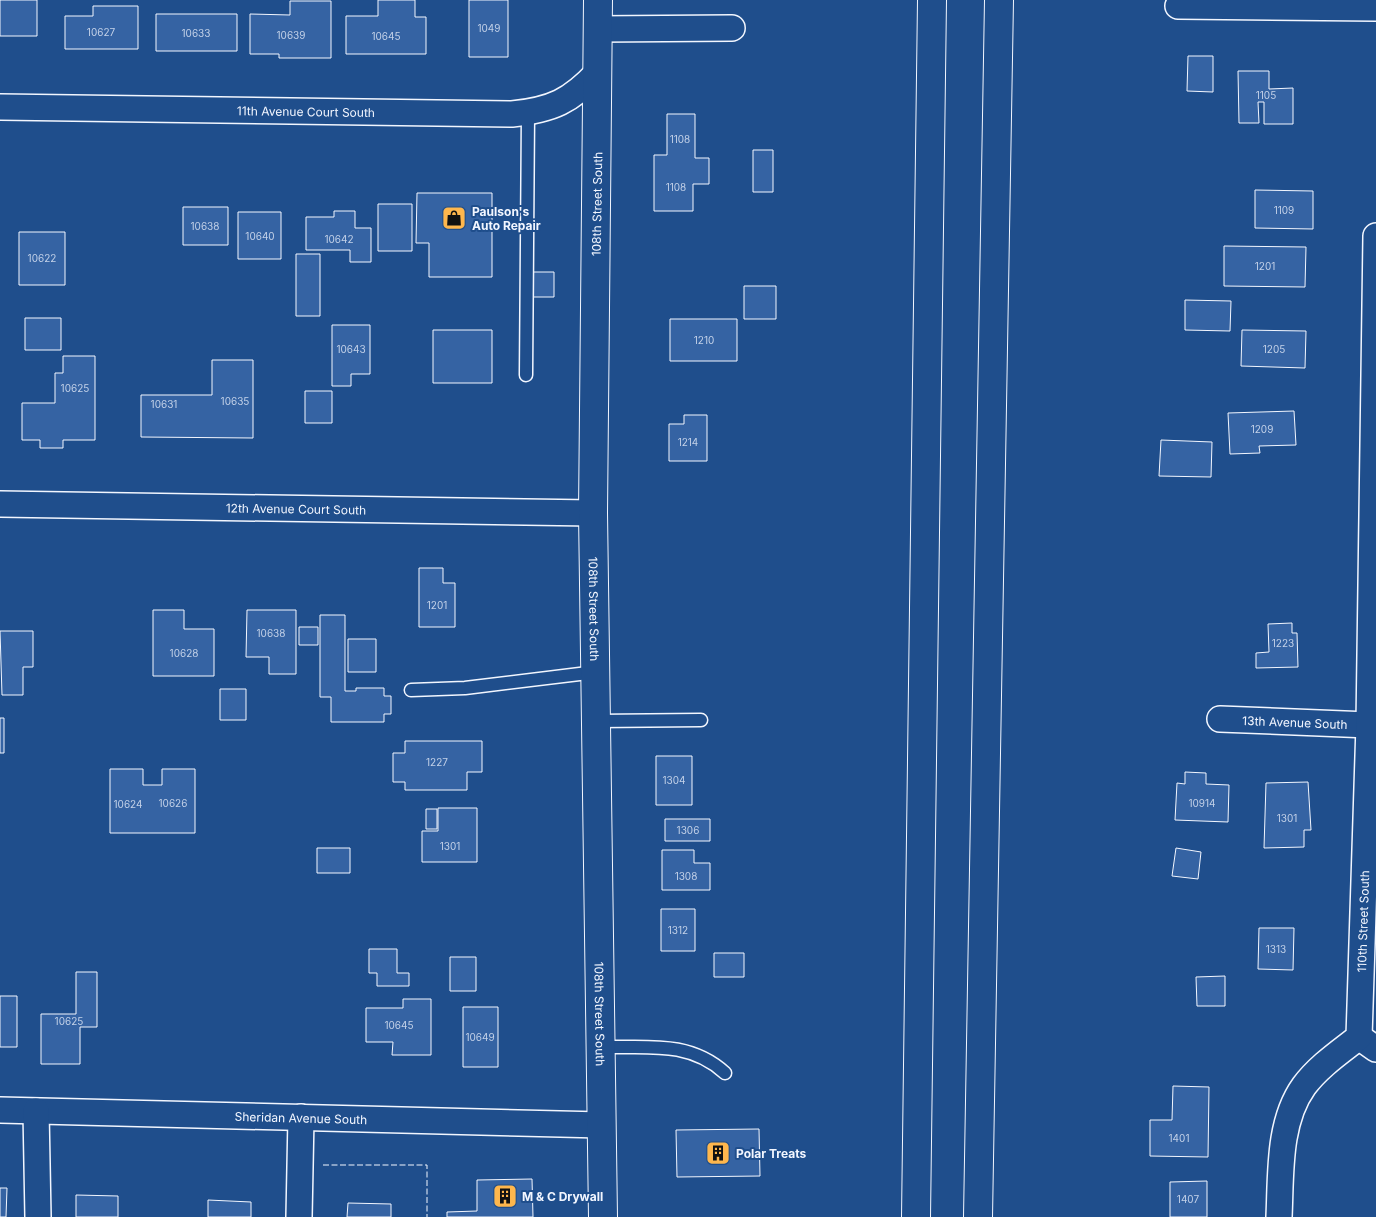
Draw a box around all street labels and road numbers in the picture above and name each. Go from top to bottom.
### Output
street label: 11th Avenue Court South [237,103,375,120]
street label: 108th Street South [589,152,605,256]
street label: 12th Avenue Court South [226,500,366,517]
street label: 108th Street South [586,557,603,661]
street label: 13th Avenue South [1242,712,1348,732]
street label: 110th Street South [1354,870,1372,973]
street label: 108th Street South [592,961,608,1066]
street label: Sheridan Avenue South [234,1108,367,1127]

